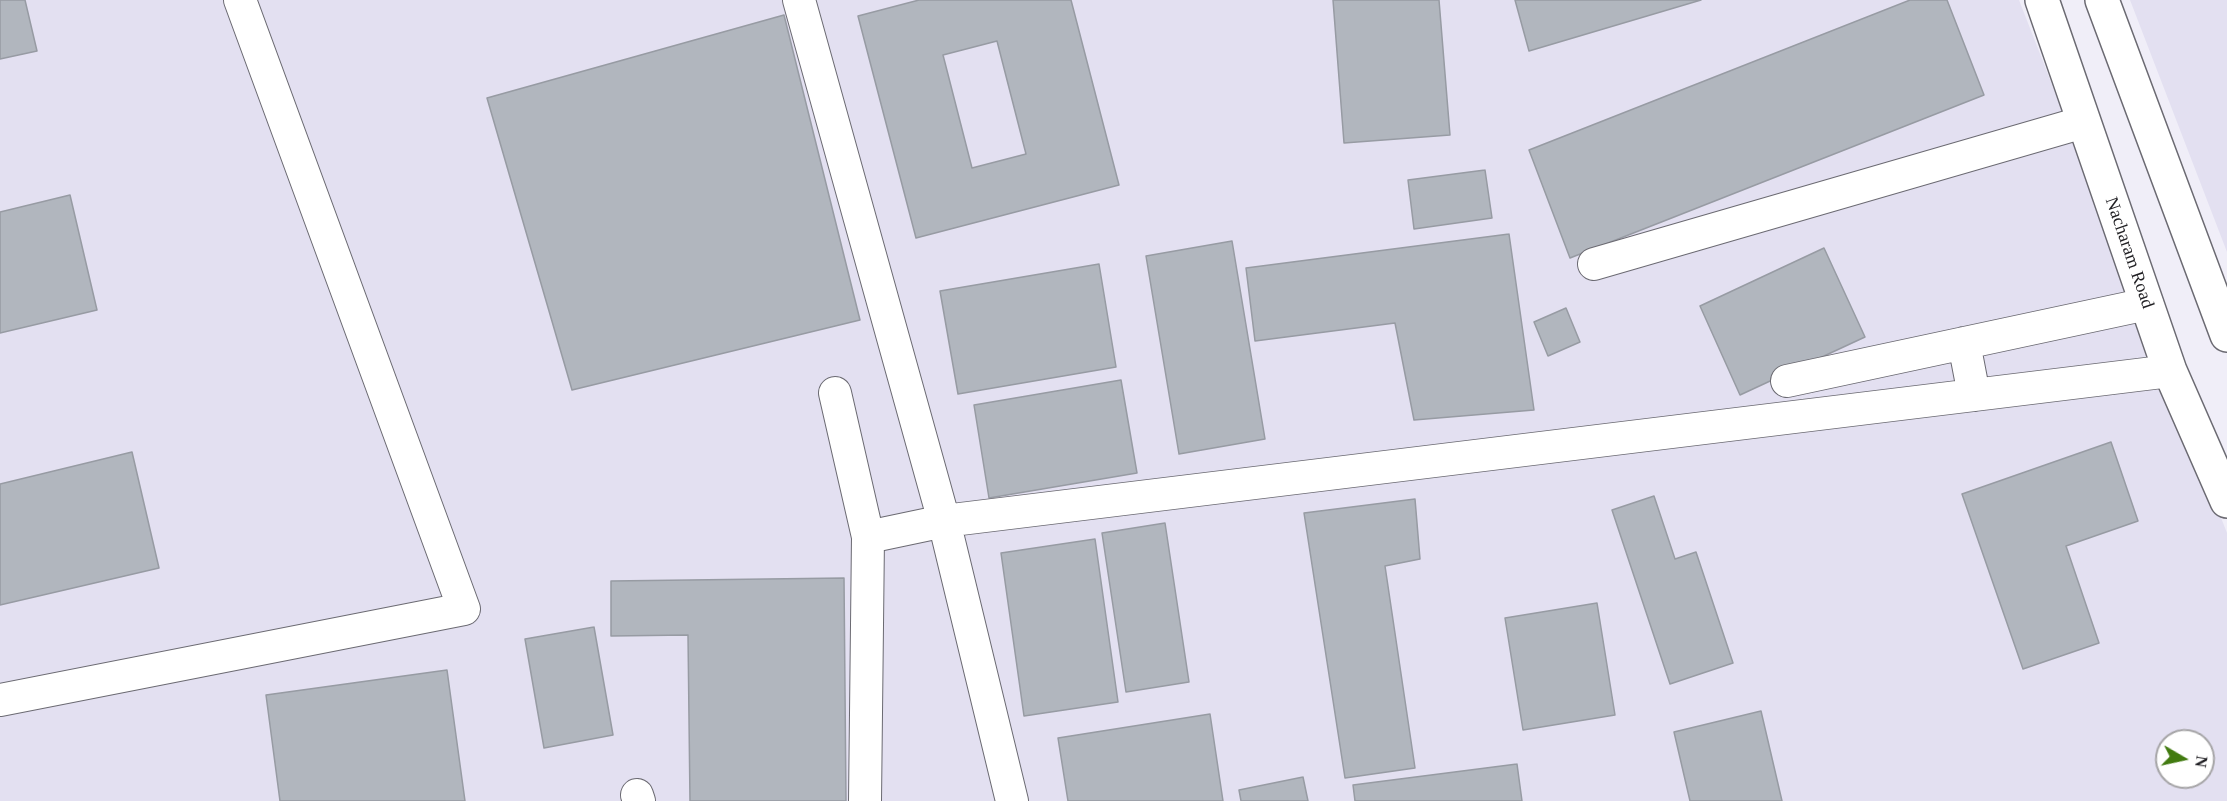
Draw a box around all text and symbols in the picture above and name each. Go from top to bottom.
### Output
street label: Nacharam Road [2100,194,2158,312]
north arrow [2155,729,2215,789]
text: N [2192,755,2211,769]

